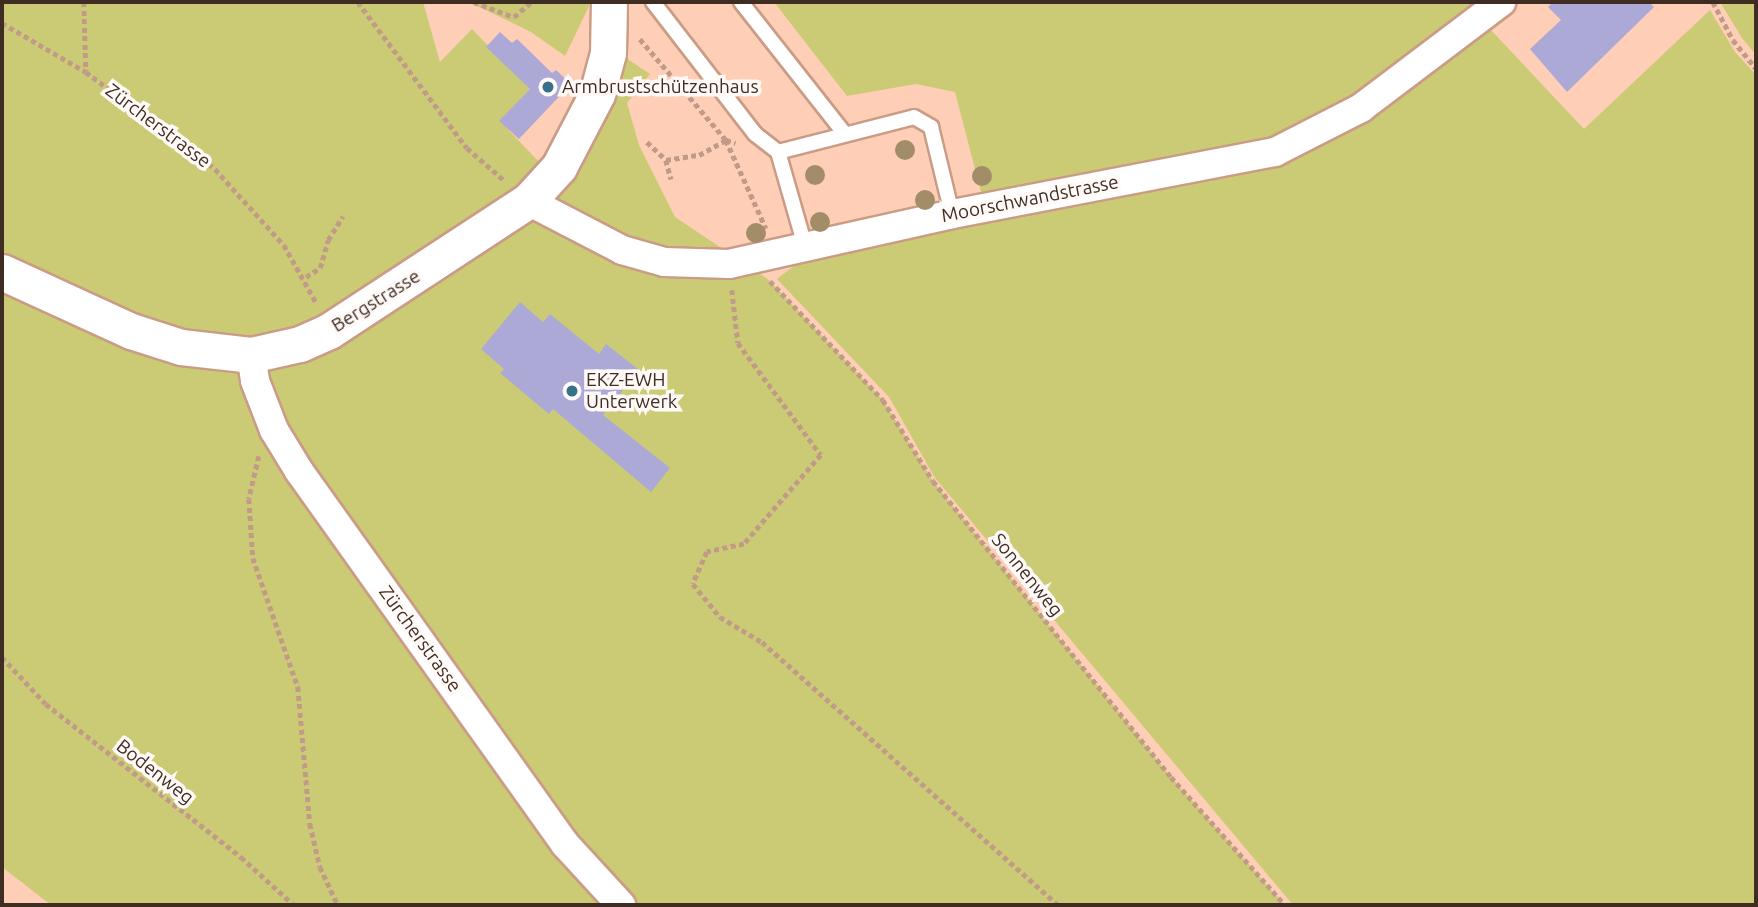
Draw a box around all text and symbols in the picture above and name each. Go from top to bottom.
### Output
place label: Armbrustschützenhaus [562,76,759,98]
street label: Zürcherstrasse [101,79,215,173]
marker: Armbrustschützenhaus [540,79,556,95]
street label: Moorschwandstrasse [940,171,1120,227]
street label: Bergstrasse [327,265,425,337]
place label: EKZ-EWH Unterwerk [586,369,677,413]
marker: EKZ-EWH Unterwerk [564,383,580,399]
street label: Sonnenweg [987,529,1067,621]
street label: Zürcherstrasse [374,581,466,697]
street label: Bodenweg [112,735,198,809]

